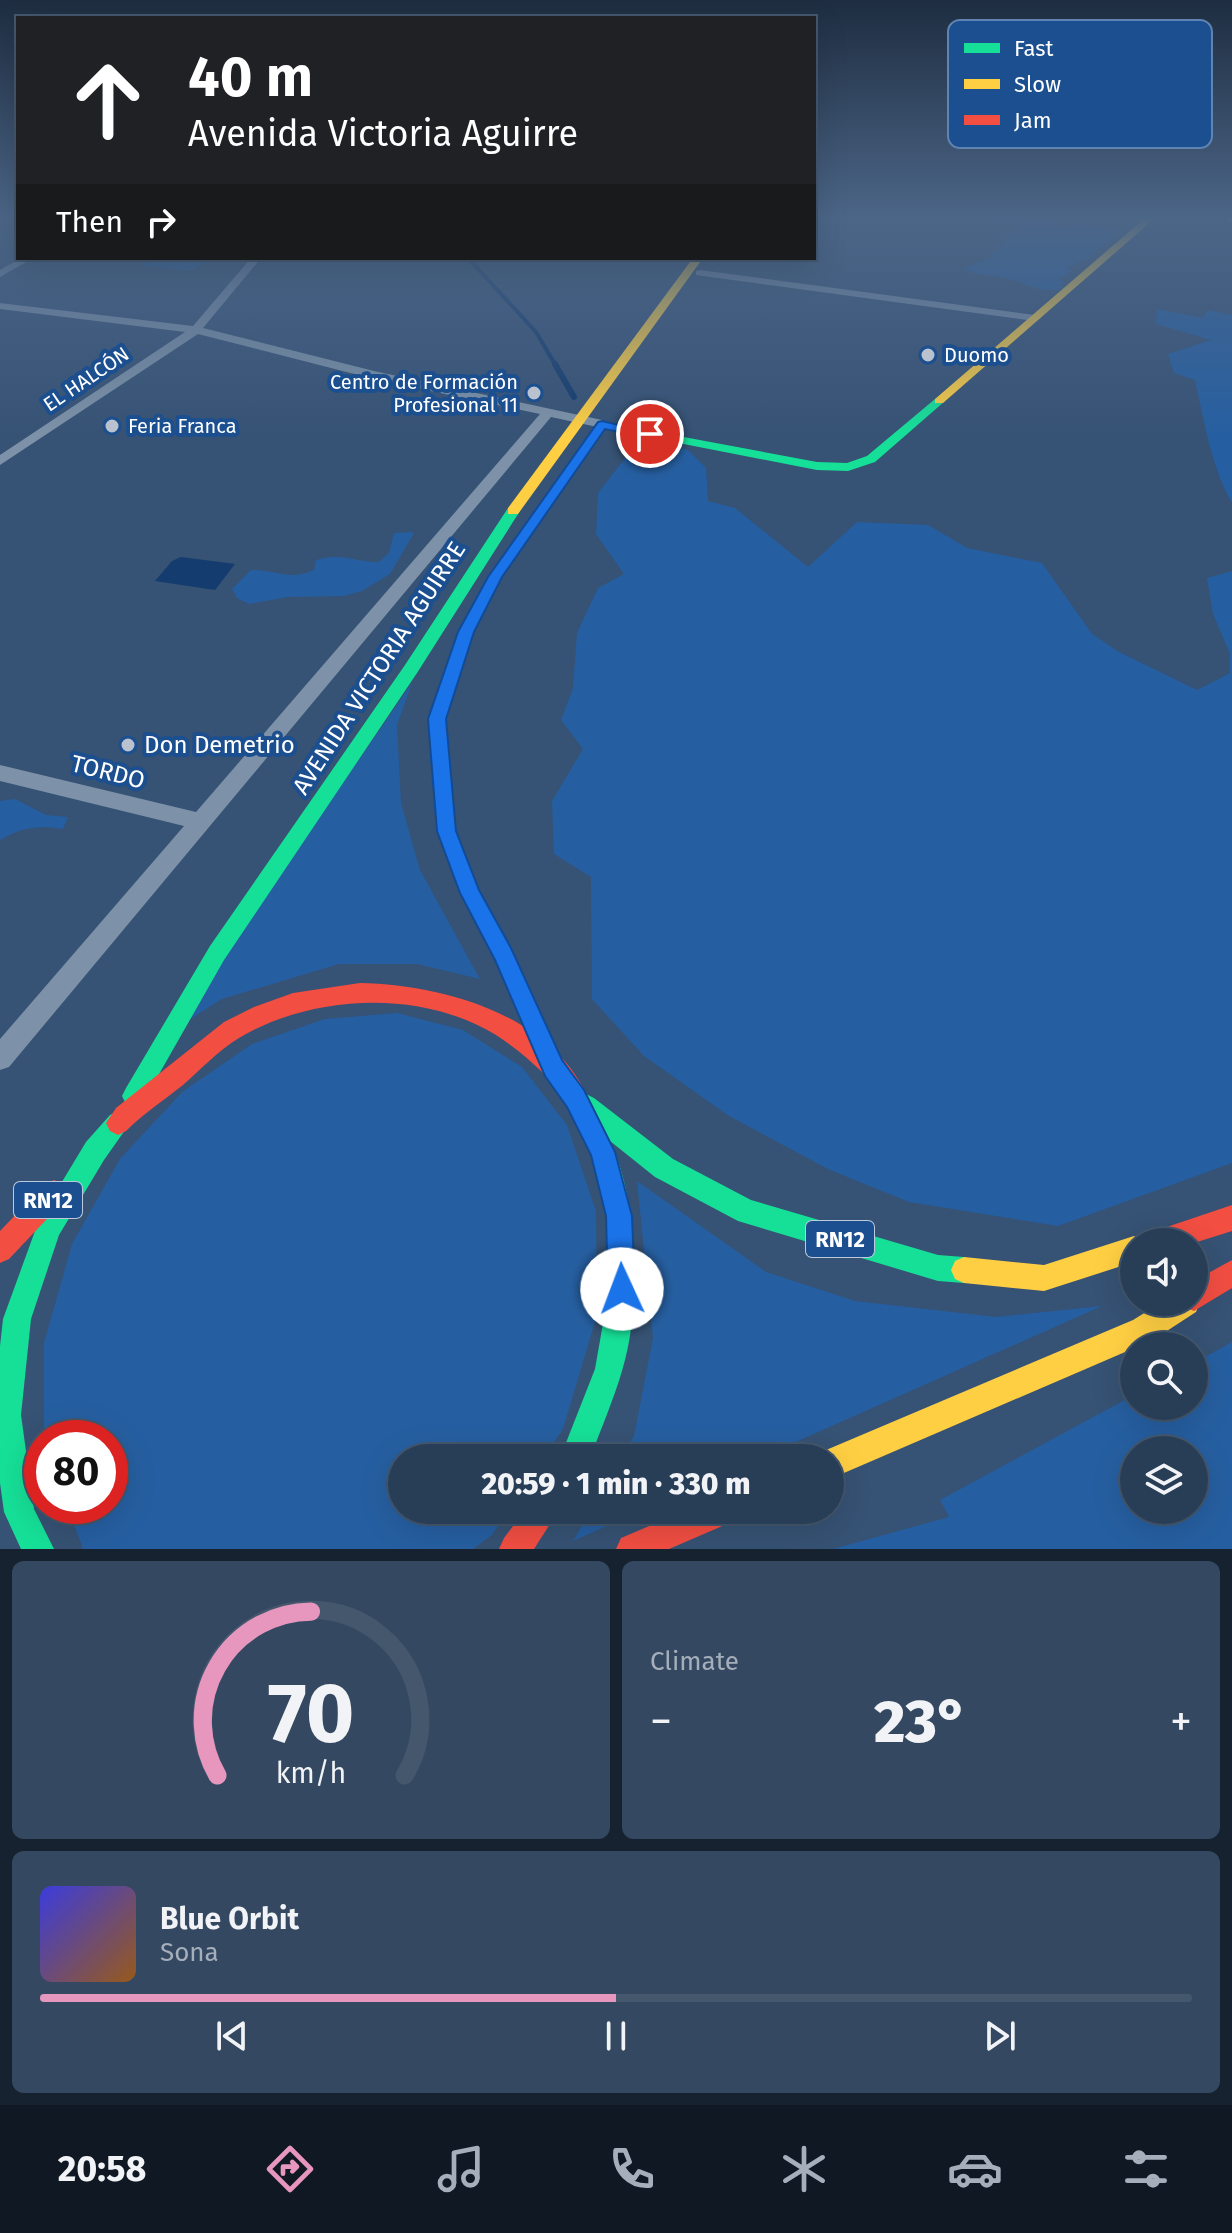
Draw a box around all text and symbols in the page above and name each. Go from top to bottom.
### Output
legend [948,20,1212,148]
text: Fast [1014,35,1054,62]
text: 40 m [188,44,313,111]
icon: ahead [56,48,160,152]
text: Slow [1014,71,1061,98]
text: Jam [1014,107,1052,134]
text: Avenida Victoria Aguirre [188,112,578,156]
icon: right [139,200,183,244]
text: Then [56,204,123,240]
street label: EL HALCÓN [39,342,133,416]
place label: Duomo [944,343,1009,367]
marker: Duomo [919,346,937,364]
place label: Centro de Formación Profesional 11 [330,370,518,417]
marker: Centro de Formación Profesional 11 [525,384,543,402]
pin [616,400,684,468]
icon: arrive [628,412,672,456]
place label: Feria Franca [128,414,237,438]
marker: Feria Franca [103,417,121,435]
street label: AVENIDA VICTORIA AGUIRRE [287,536,471,800]
place label: Don Demetrio [144,731,295,759]
marker: Don Demetrio [119,736,137,754]
street label: TORDO [68,749,148,795]
road number: RN12 [14,1182,82,1218]
road number: RN12 [806,1221,874,1257]
map controls [1120,1228,1208,1524]
button: sound [1120,1228,1208,1316]
position arrow [580,1247,664,1331]
button: search [1120,1332,1208,1420]
speed limit sign: 80 [24,1420,128,1524]
button: layers [1120,1436,1208,1524]
text: 20:59 · 1 min · 330 m [481,1466,751,1502]
text: Climate [650,1646,739,1677]
text: 70 [268,1664,354,1764]
text: 23° [874,1686,968,1758]
text: − [650,1695,672,1748]
text: + [1170,1695,1192,1748]
text: km/h [276,1756,346,1791]
text: Blue Orbit [160,1901,299,1937]
text: Sona [160,1937,219,1968]
icon: previous [210,2014,254,2058]
icon: pause [594,2014,638,2058]
icon: next [978,2014,1022,2058]
icon: directions [262,2141,318,2197]
icon: music [433,2141,489,2197]
icon: phone [604,2141,660,2197]
icon: climate [776,2141,832,2197]
icon: car [947,2141,1003,2197]
icon: filters [1118,2141,1174,2197]
text: 20:58 [58,2147,146,2191]

